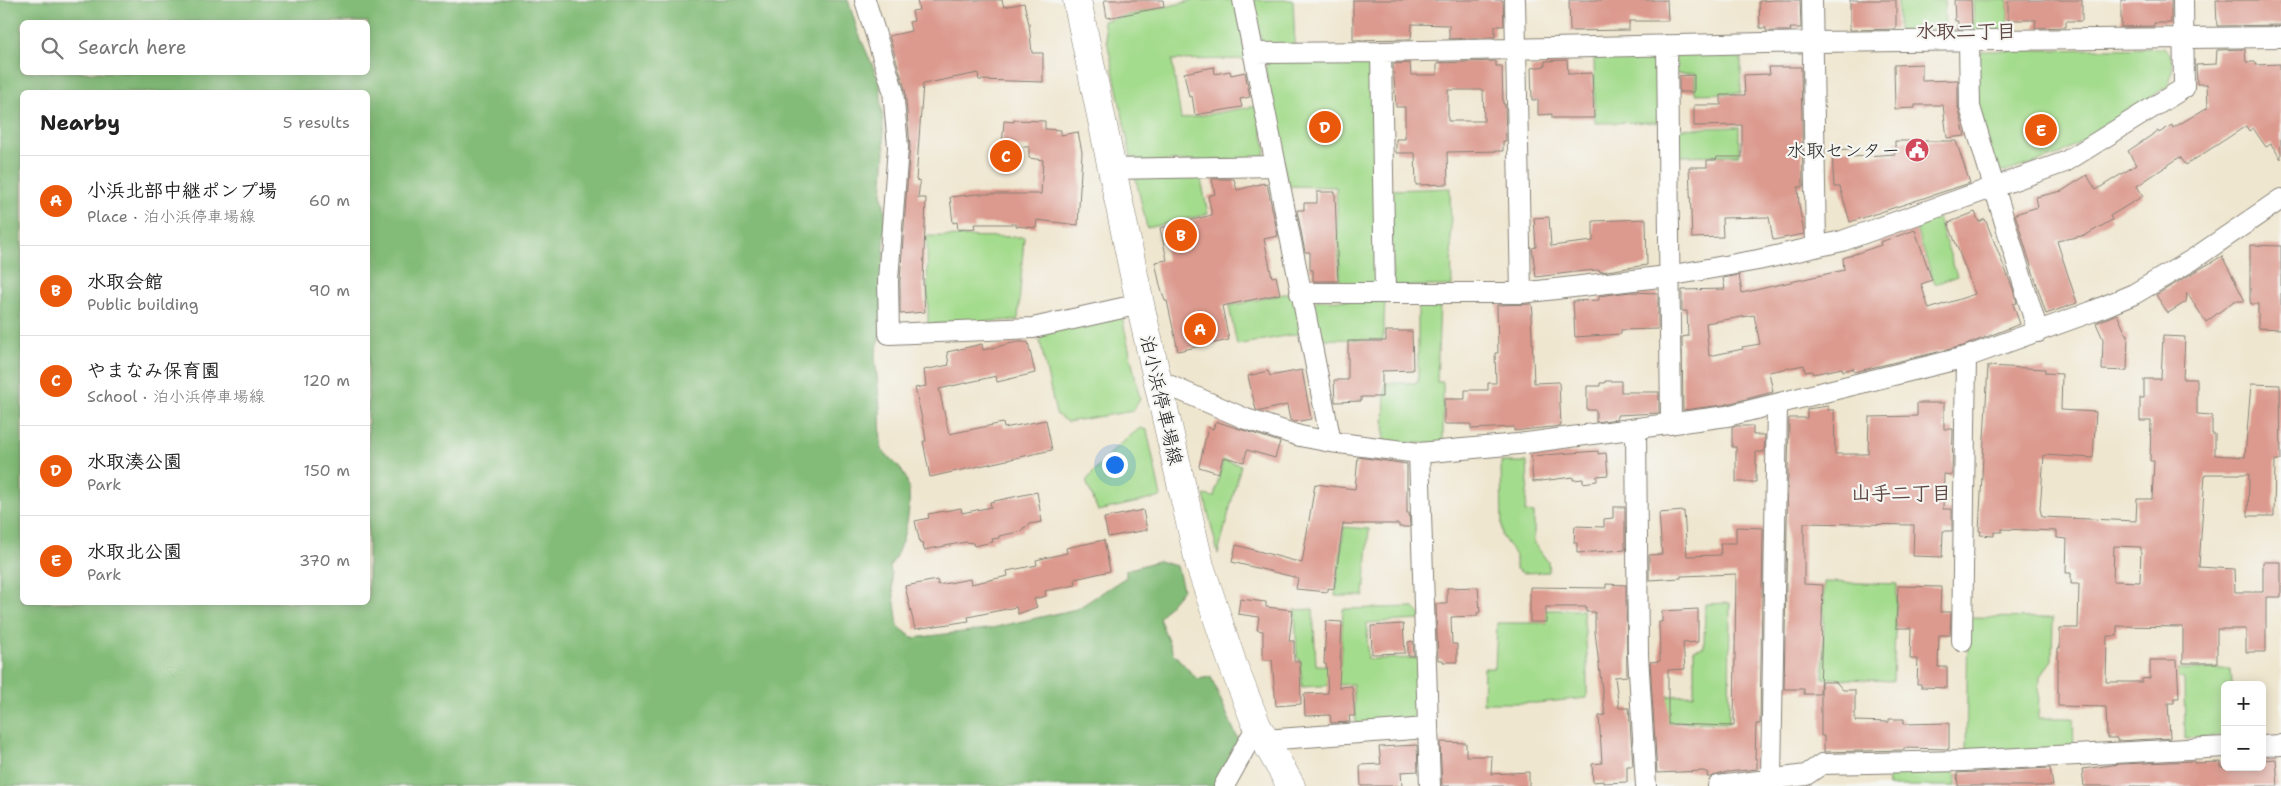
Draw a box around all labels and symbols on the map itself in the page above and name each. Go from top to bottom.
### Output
district label: 水取二丁目 [1916,18,2016,44]
pin: D [1309,108,1341,146]
pin: E [2025,111,2057,149]
pin: C [990,137,1022,175]
public building icon: 水取センター [1904,137,1930,163]
place label: 水取センター [1787,138,1900,163]
pin: B [1165,216,1197,254]
pin: A [1184,310,1216,348]
street label: 泊小浜停車場線 [1134,332,1189,468]
your location [1102,452,1128,478]
district label: 山手二丁目 [1851,480,1951,506]

